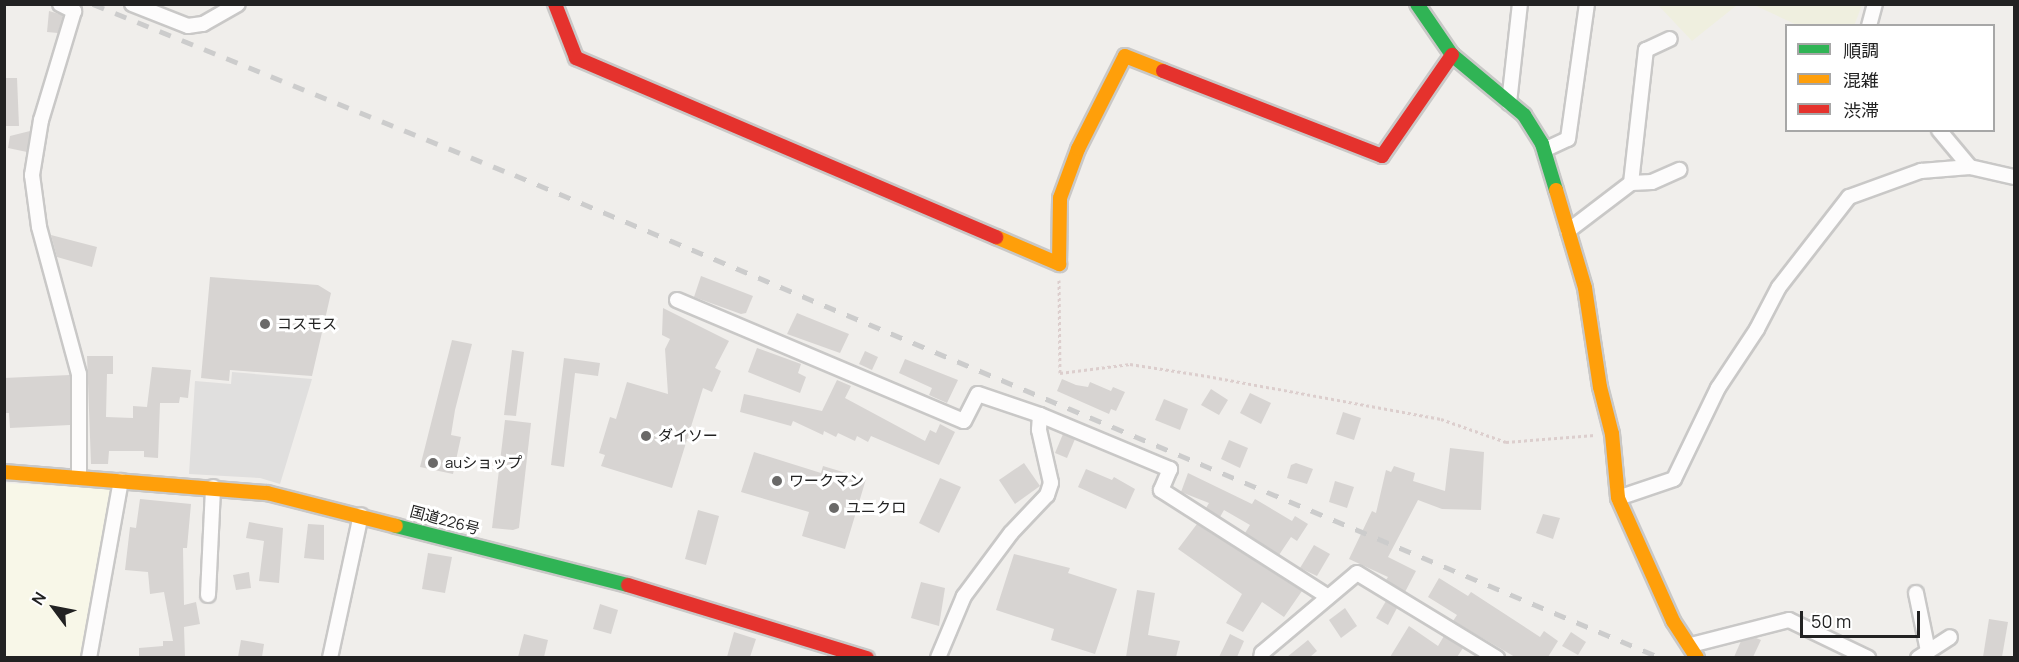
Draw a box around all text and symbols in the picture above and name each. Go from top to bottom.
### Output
legend [1785,24,1995,132]
text: 順調 [1843,38,1879,62]
text: 混雑 [1843,68,1879,92]
text: 渋滞 [1843,98,1879,122]
place label: コスモス [277,315,337,333]
marker: コスモス [258,317,272,331]
place label: ダイソー [658,427,718,445]
marker: ダイソー [639,429,653,443]
place label: auショップ [445,454,522,472]
marker: auショップ [426,456,440,470]
place label: ワークマン [789,472,864,490]
marker: ワークマン [770,474,784,488]
place label: ユニクロ [846,499,906,517]
marker: ユニクロ [827,501,841,515]
street label: 国道226号 [408,502,482,538]
north arrow [24,578,84,638]
text: N [26,588,51,609]
scale bar [1803,599,1923,637]
text: 50 m [1811,609,1851,633]

